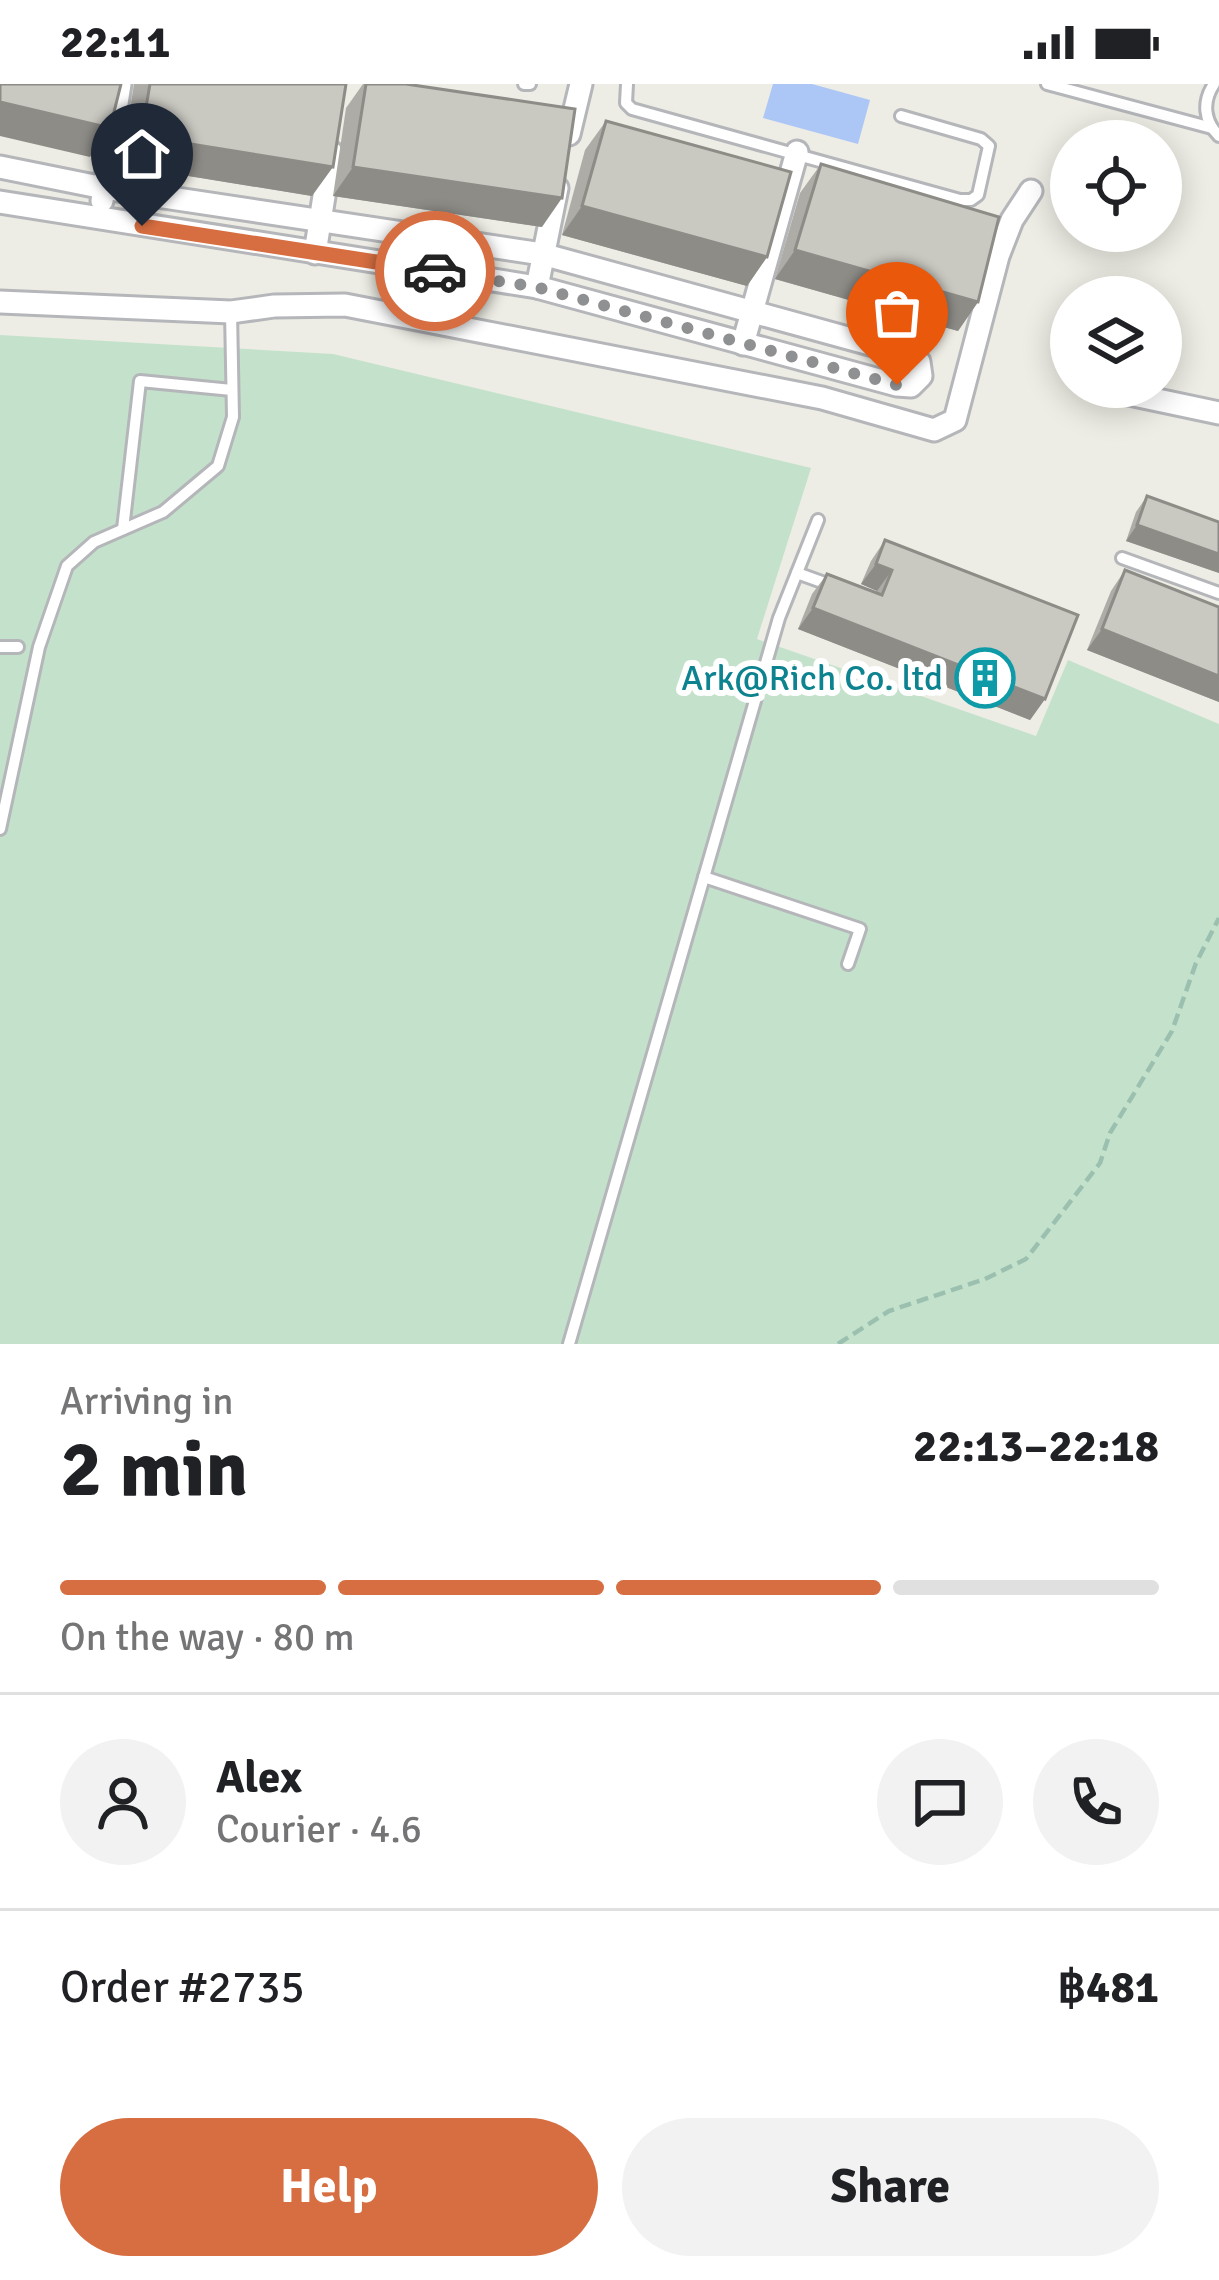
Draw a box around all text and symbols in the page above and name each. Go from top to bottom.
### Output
text: 22:11 [60,15,170,70]
pin [91,103,193,226]
map controls [1050,120,1182,408]
button: locate [1050,120,1182,252]
icon: home [109,121,175,187]
courier [375,211,495,331]
icon: car [402,238,468,304]
pin [846,262,948,385]
button: layers [1050,276,1182,408]
icon: bag [864,280,930,346]
building icon: Ark@Rich Co. ltd [954,647,1016,709]
place label: Ark@Rich Co. ltd [681,656,943,701]
text: Arriving in [60,1377,234,1425]
text: 22:13–22:18 [913,1419,1159,1474]
text: 2 min [60,1422,248,1518]
text: On the way · 80 m [60,1613,355,1661]
button: person [60,1739,186,1865]
button: chat [877,1739,1003,1865]
button: phone [1033,1739,1159,1865]
text: Alex [216,1750,302,1805]
text: Courier · 4.6 [216,1805,422,1853]
text: Order #2735 [60,1960,305,2015]
text: ฿481 [1057,1960,1159,2015]
button: Help [60,2118,598,2256]
button: Share [622,2118,1159,2256]

